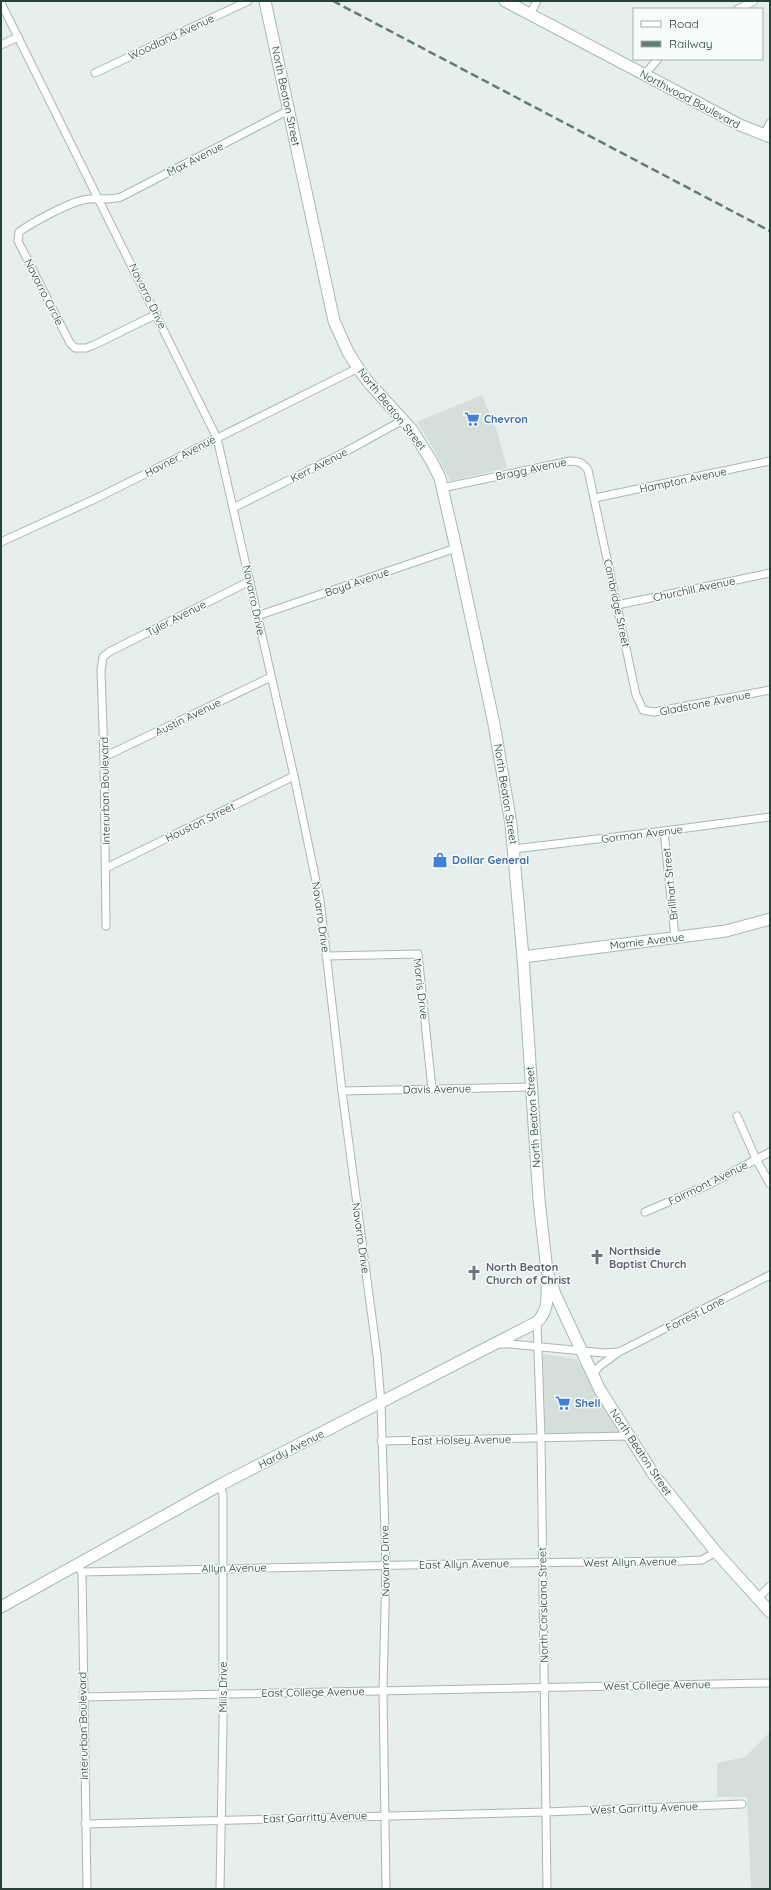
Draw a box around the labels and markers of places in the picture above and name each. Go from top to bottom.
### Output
supermarket icon: Chevron [463,410,481,428]
place label: Chevron [484,412,528,426]
shop icon: Dollar General [431,851,449,869]
place label: Dollar General [452,853,529,867]
place label: Northside Baptist Church [609,1244,687,1271]
church icon: Northside Baptist Church [588,1248,606,1266]
place label: North Beaton Church of Christ [486,1260,571,1287]
church icon: North Beaton Church of Christ [465,1264,483,1282]
supermarket icon: Shell [554,1394,572,1412]
place label: Shell [575,1396,600,1410]

